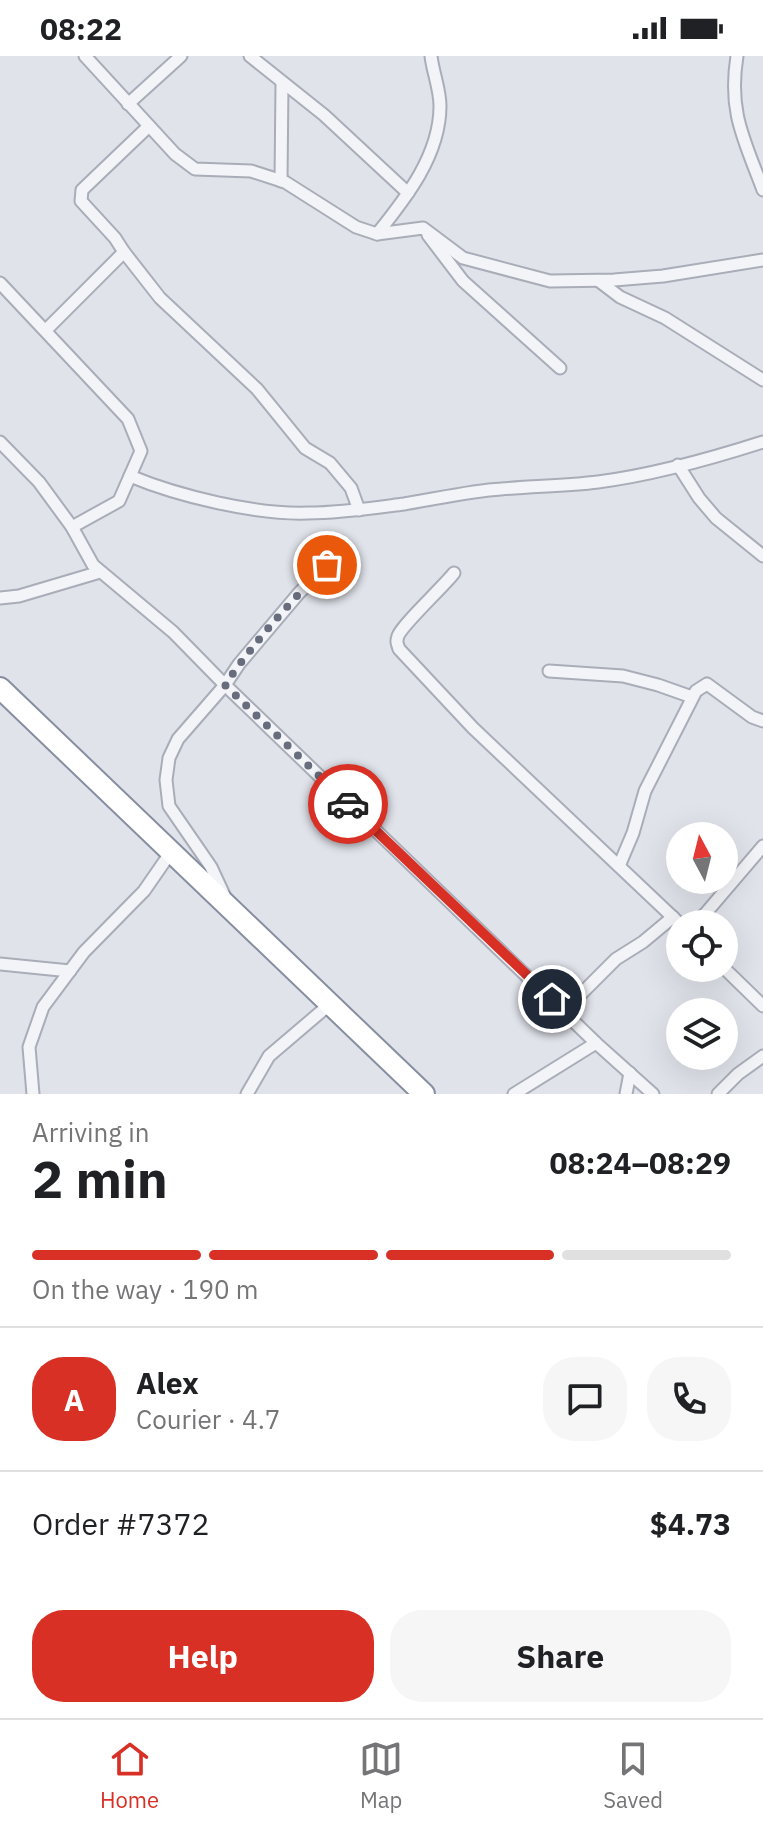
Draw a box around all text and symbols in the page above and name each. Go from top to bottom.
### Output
text: 08:22 [40,9,122,48]
pin [293,531,361,599]
icon: bag [305,543,349,587]
courier [308,764,388,844]
icon: car [326,782,370,826]
north arrow [666,822,738,894]
map controls [666,822,738,1070]
button: locate [666,910,738,982]
pin [518,965,586,1033]
icon: home [530,977,574,1021]
button: layers [666,998,738,1070]
text: Arriving in [32,1115,149,1149]
text: 08:24–08:29 [550,1143,731,1182]
text: 2 min [32,1145,168,1212]
text: On the way · 190 m [32,1272,258,1306]
button: chat [543,1357,627,1441]
button: phone [647,1357,731,1441]
text: Alex [136,1363,199,1402]
text: A [64,1380,84,1419]
text: Courier · 4.7 [136,1402,280,1436]
text: Order #7372 [32,1504,209,1543]
text: $4.73 [650,1504,731,1543]
button: Help [32,1610,374,1702]
button: Share [390,1610,731,1702]
tab: Home [100,1737,159,1814]
tab: Map [359,1737,403,1814]
tab: Saved [603,1737,663,1814]

